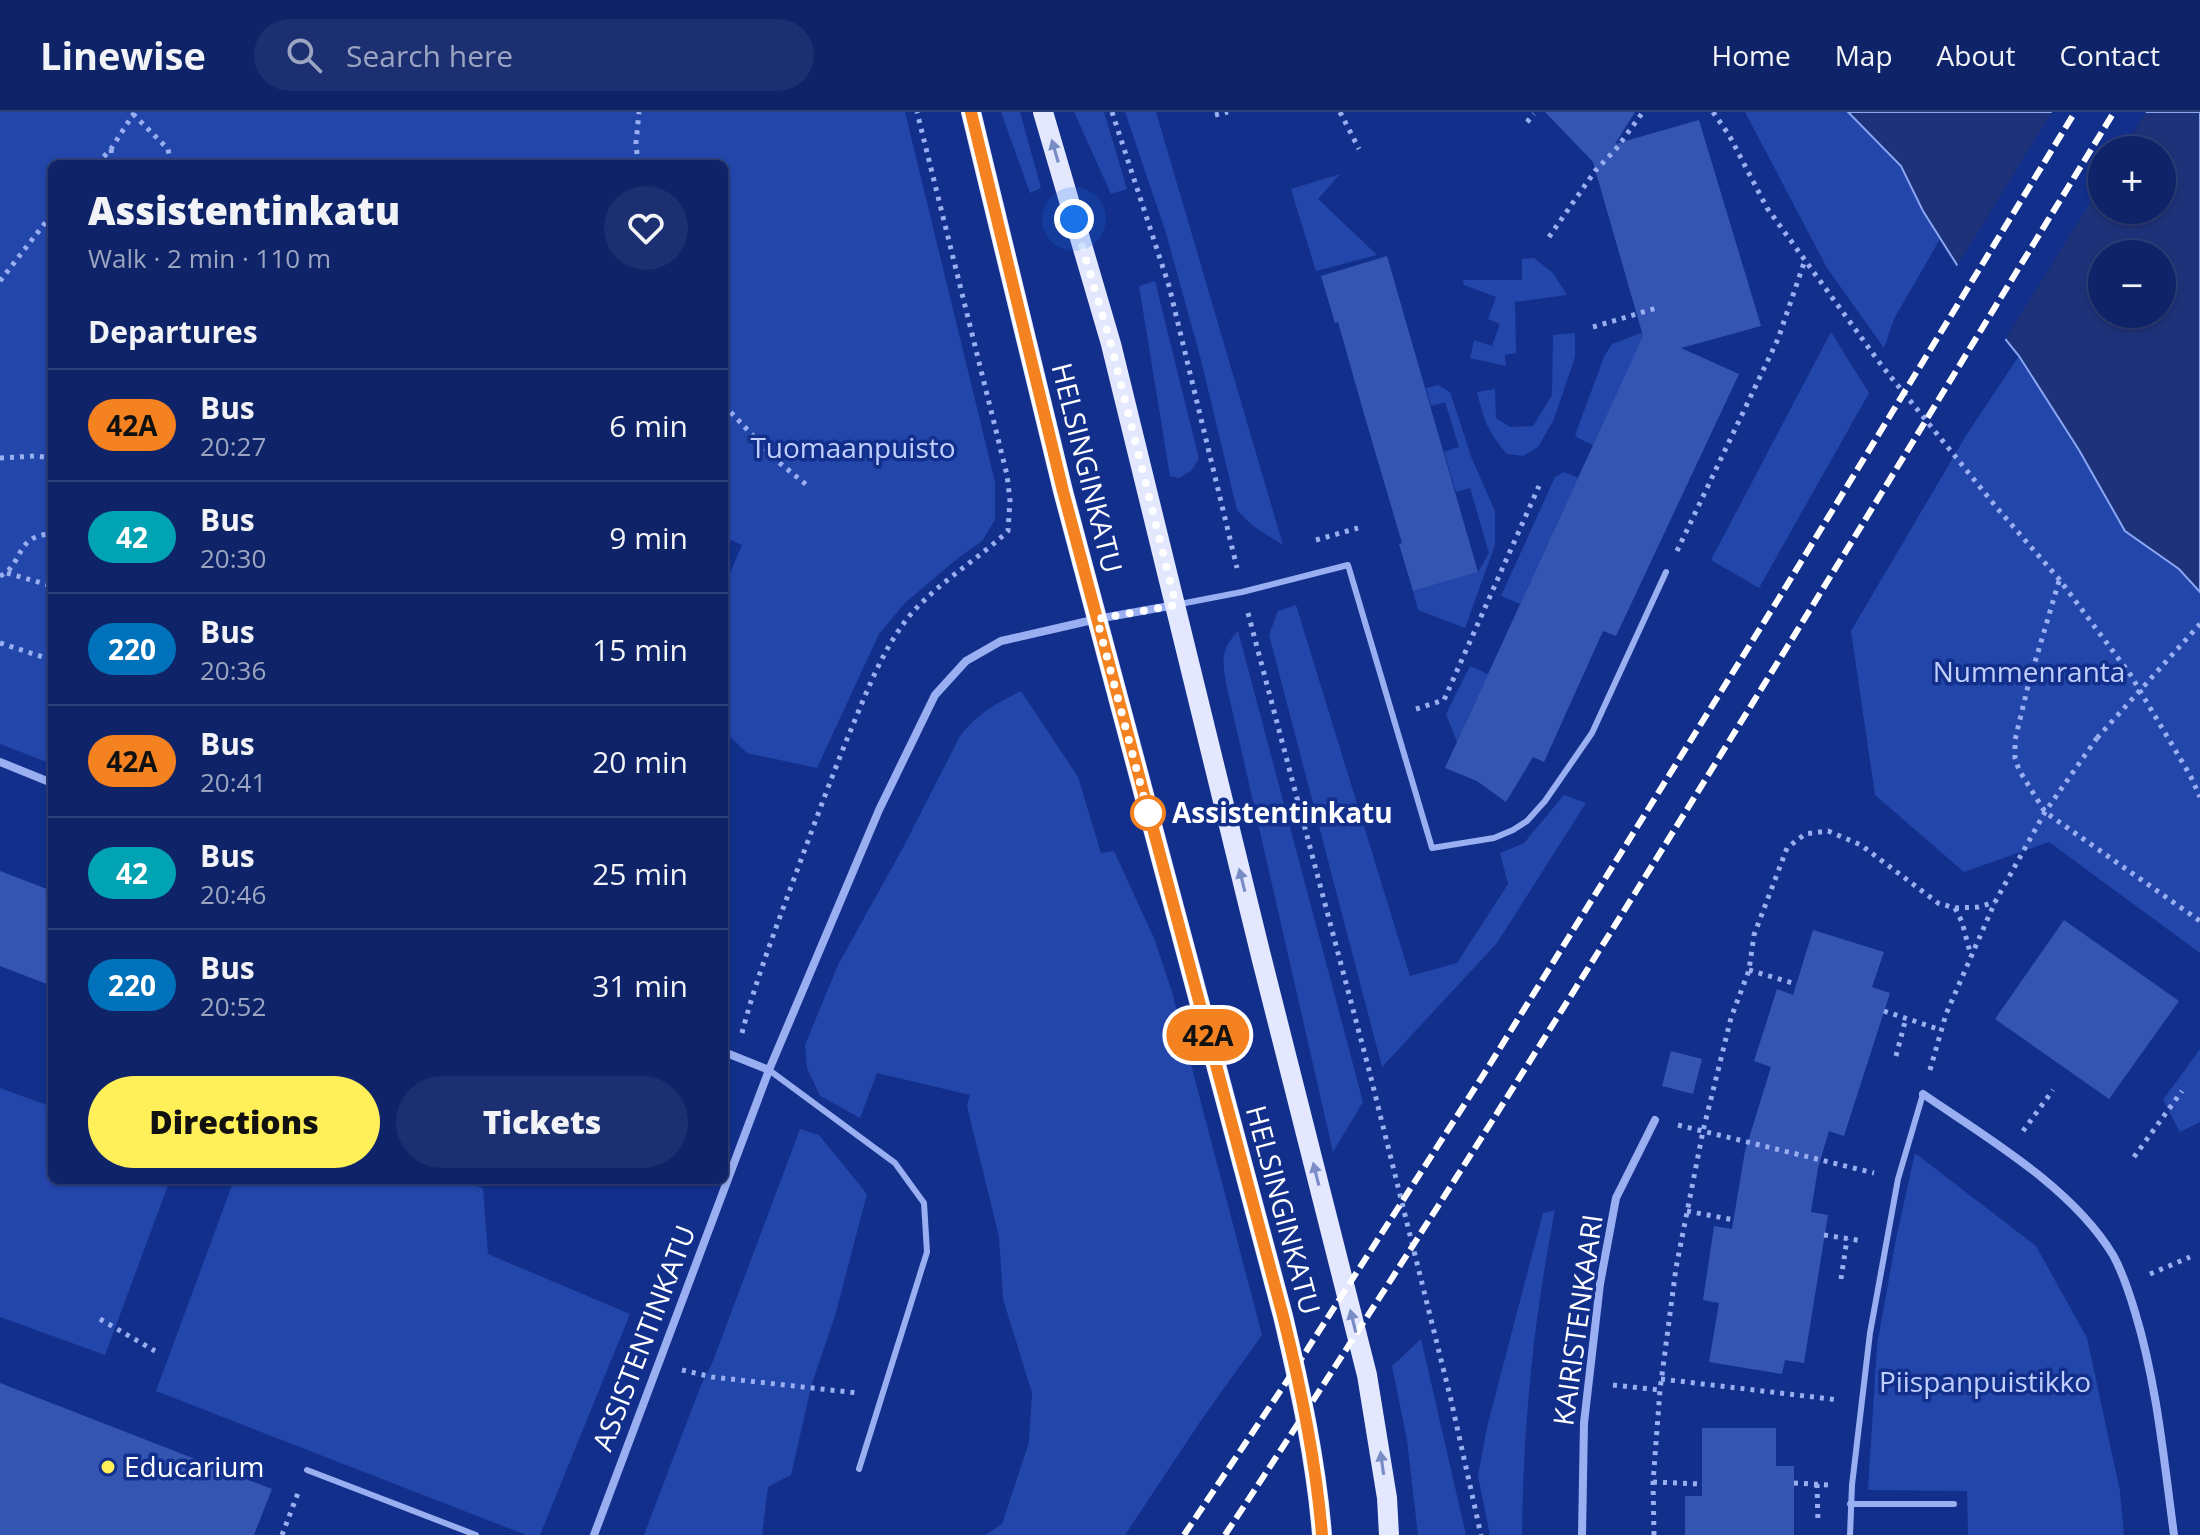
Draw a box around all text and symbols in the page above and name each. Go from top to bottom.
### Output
search box [254,19,814,91]
text: Linewise [40,29,206,81]
icon: search [282,33,326,77]
text: Search here [346,35,513,76]
text: Home [1712,36,1791,74]
text: Map [1835,36,1893,74]
text: About [1937,36,2015,74]
text: Contact [2059,36,2160,74]
map controls [2088,136,2176,328]
button: + [2088,136,2176,224]
one-way arrow [1048,138,1060,163]
text: Assistentinkatu [88,184,400,236]
button: heart [604,186,688,270]
your location [1054,199,1094,239]
text: Walk · 2 min · 110 m [88,240,331,276]
button: − [2088,240,2176,328]
text: Departures [88,311,258,352]
street label: HELSINGINKATU [1044,359,1132,577]
text: Bus [200,387,255,428]
text: 6 min [609,405,688,446]
text: 42A [106,406,158,444]
text: 20:27 [200,428,266,464]
park label: Tuomaanpuisto [750,428,956,466]
text: Bus [200,499,255,540]
text: 9 min [609,517,688,558]
text: 42 [116,518,148,556]
text: 20:30 [200,540,266,576]
text: Bus [200,611,255,652]
text: 15 min [592,629,688,670]
text: 220 [108,630,156,668]
text: 20:36 [200,652,266,688]
park label: Nummenranta [1933,652,2125,690]
text: Bus [200,723,255,764]
text: 20 min [592,741,688,782]
text: 42A [106,742,158,780]
text: 20:41 [200,764,266,800]
place label: Assistentinkatu [1172,793,1393,831]
marker: Assistentinkatu [1131,796,1165,830]
text: Bus [200,835,255,876]
text: 25 min [592,853,688,894]
text: 42 [116,854,148,892]
one-way arrow [1235,867,1248,892]
text: 20:46 [200,876,266,912]
text: Bus [200,947,255,988]
text: 31 min [592,965,688,1006]
text: 220 [108,966,156,1004]
text: 20:52 [200,988,266,1024]
line badge: 42A [1162,1009,1254,1061]
text: 42A [1182,1016,1234,1054]
button: Directions [88,1076,380,1168]
button: Tickets [396,1076,688,1168]
street label: HELSINGINKATU [1238,1101,1330,1319]
one-way arrow [1310,1161,1322,1186]
street label: KAIRISTENKAARI [1543,1212,1611,1428]
street label: ASSISTENTINKATU [583,1219,704,1456]
one-way arrow [1346,1308,1359,1333]
park label: Piispanpuistikko [1879,1362,2091,1400]
place label: Educarium [124,1447,264,1485]
one-way arrow [1375,1450,1388,1475]
marker: Educarium [99,1458,117,1476]

